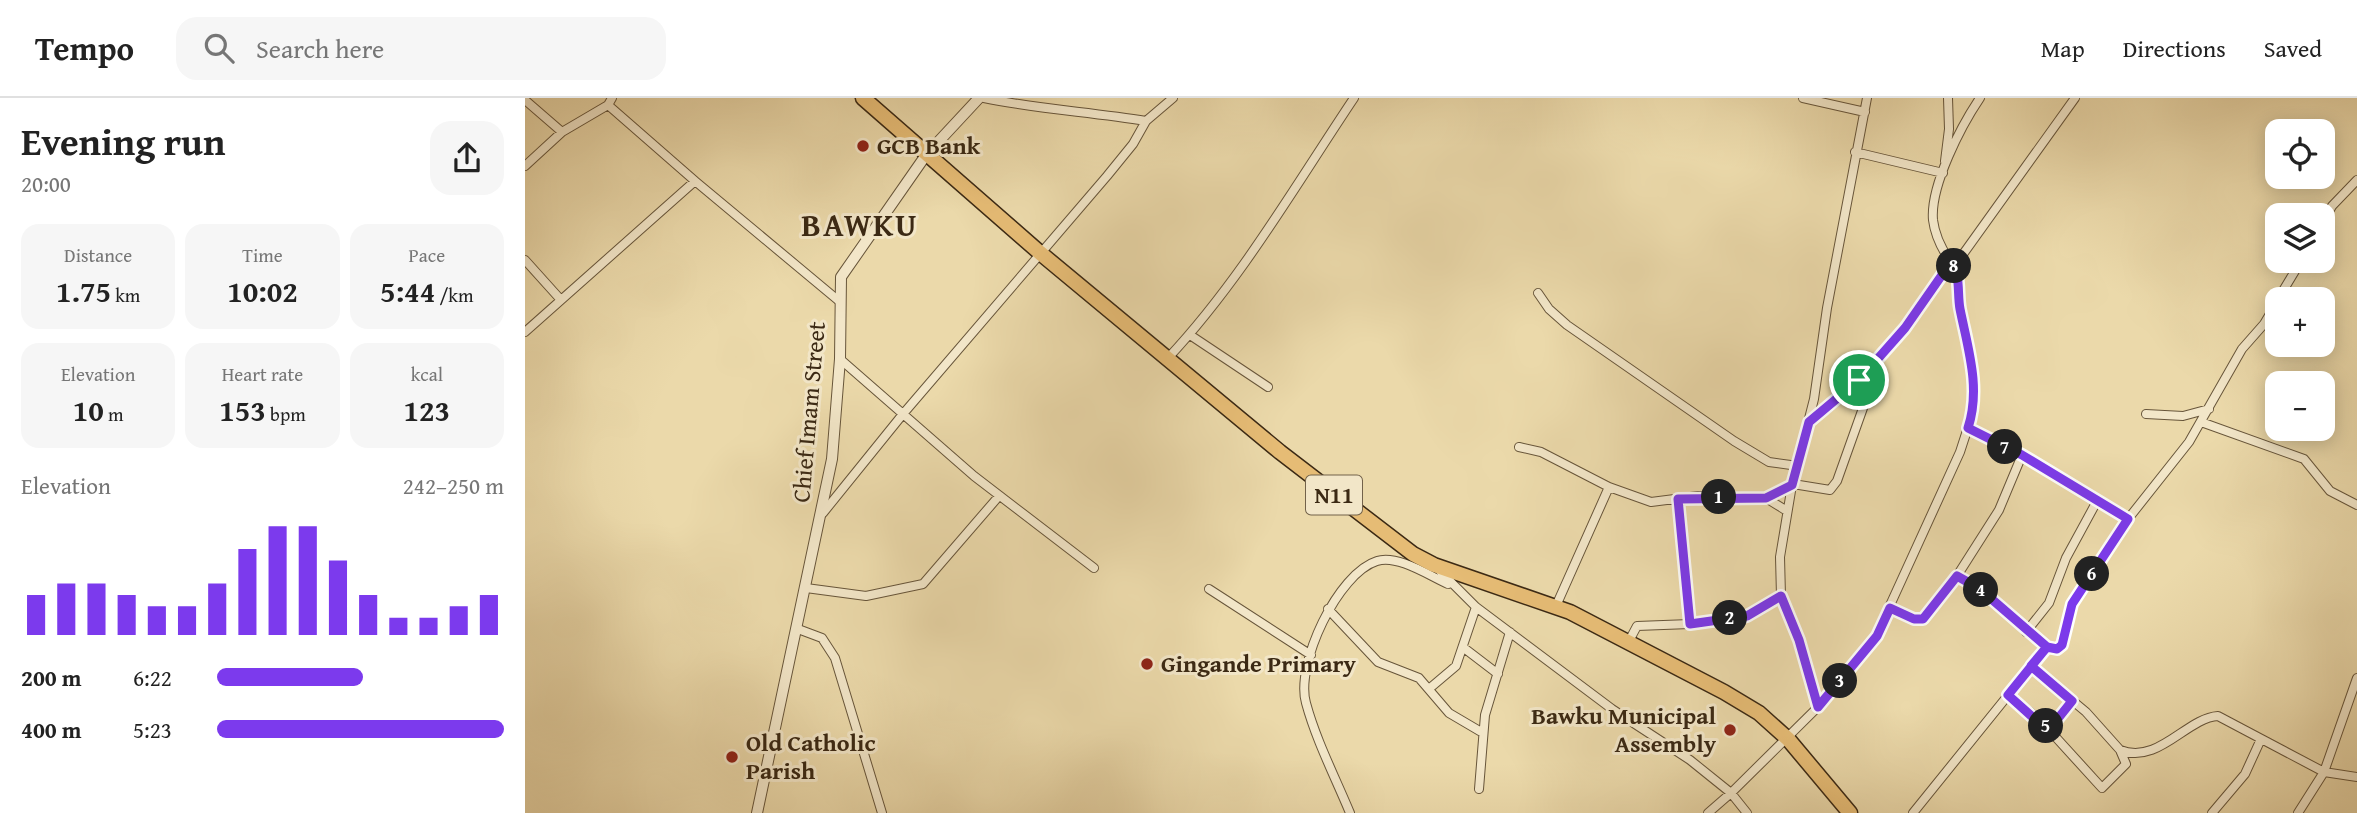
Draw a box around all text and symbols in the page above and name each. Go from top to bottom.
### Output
search box [176,17,666,80]
text: Tempo [35,24,134,72]
icon: search [200,29,238,67]
text: Search here [256,29,384,68]
text: Map [2041,31,2085,66]
text: Directions [2123,31,2226,66]
text: Saved [2264,31,2322,66]
text: Evening run [21,113,225,169]
map controls [2265,119,2335,441]
button: locate [2265,119,2335,189]
button: share [430,121,504,195]
place label: GCB Bank [877,128,981,163]
marker: GCB Bank [855,138,871,154]
text: 20:00 [21,167,71,200]
district label: BAWKU [801,201,919,248]
button: layers [2265,203,2335,273]
text: Distance [64,241,132,269]
text: Time [242,241,283,269]
text: Pace [409,241,445,269]
pin: 8 [1937,248,1971,284]
text: 8 [1949,251,1958,279]
text: 1.75 [56,269,111,313]
text: 10:02 [227,269,298,313]
text: 5:44 [380,269,435,313]
text: km [111,281,140,309]
text: /km [435,281,474,309]
button: + [2265,287,2335,357]
street label: Chief Imam Street [783,320,834,504]
pin [1829,350,1889,410]
text: Elevation [61,360,135,388]
text: Heart rate [222,360,303,388]
text: kcal [411,360,443,388]
icon: arrive [1840,361,1878,399]
button: − [2265,371,2335,441]
text: 10 [73,388,104,432]
text: 153 [219,388,266,432]
text: 123 [404,388,450,432]
text: m [104,400,124,428]
text: bpm [266,400,306,428]
pin: 7 [1987,430,2023,464]
text: 7 [2000,432,2009,460]
text: Elevation [21,469,111,502]
text: 242–250 m [403,469,504,502]
road number: N11 [1306,476,1362,514]
pin: 1 [1701,480,1737,514]
text: 1 [1714,482,1723,510]
pin: 6 [2075,556,2109,592]
text: 6 [2087,559,2096,587]
pin: 4 [1963,573,1999,608]
text: 4 [1976,575,1985,603]
pin: 2 [1713,601,1747,636]
text: 2 [1725,603,1734,631]
place label: Gingande Primary [1161,646,1356,681]
marker: Gingande Primary [1139,656,1155,672]
text: 200 m [21,661,82,694]
text: 6:22 [133,661,172,694]
pin: 3 [1823,664,1857,698]
text: 3 [1835,666,1844,694]
place label: Bawku Municipal Assembly [1531,698,1717,761]
pin: 5 [2029,708,2063,744]
text: 5 [2041,711,2050,739]
text: 400 m [21,713,82,746]
text: 5:23 [133,713,172,746]
marker: Bawku Municipal Assembly [1722,722,1738,738]
place label: Old Catholic Parish [746,725,875,788]
marker: Old Catholic Parish [724,749,740,765]

